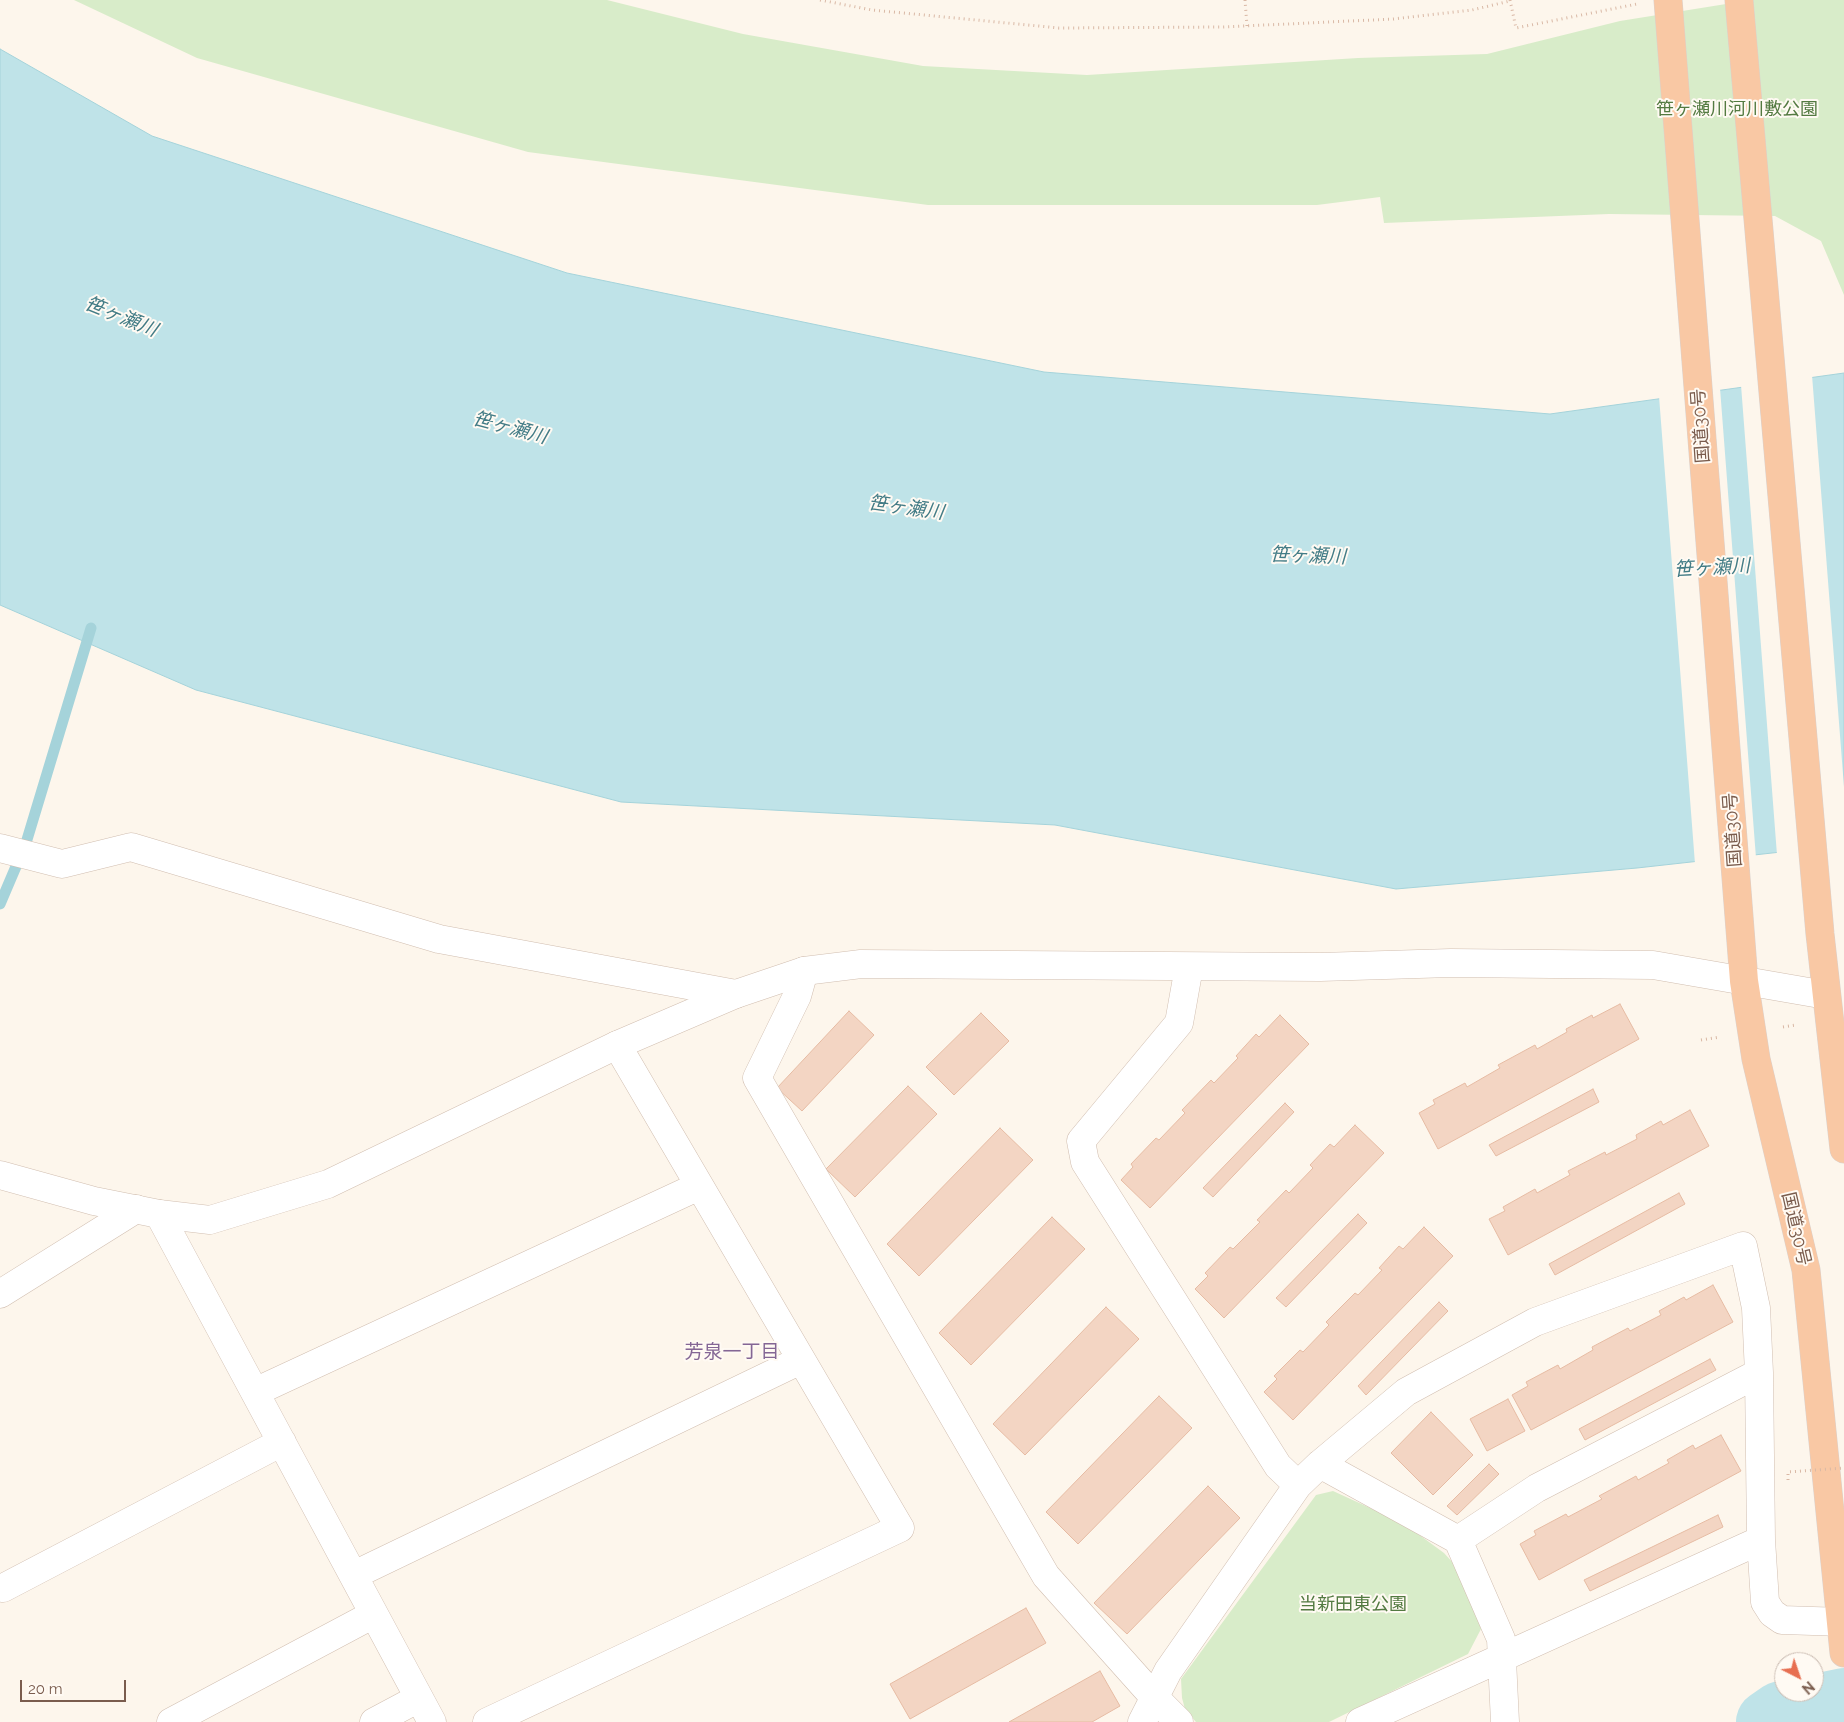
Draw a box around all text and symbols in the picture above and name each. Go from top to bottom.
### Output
park label: 笹ヶ瀬川河川敷公園 [1656,99,1818,121]
water label: 笹ヶ瀬川 [81,292,161,342]
street label: 国道30号 [1688,388,1714,464]
water label: 笹ヶ瀬川 [470,407,550,449]
water label: 笹ヶ瀬川 [867,491,945,525]
water label: 笹ヶ瀬川 [1270,543,1346,569]
water label: 笹ヶ瀬川 [1673,555,1751,581]
street label: 国道30号 [1720,792,1746,868]
street label: 国道30号 [1777,1190,1815,1268]
district label: 芳泉一丁目 [685,1341,779,1363]
park label: 当新田東公園 [1299,1594,1407,1616]
north arrow [1774,1652,1824,1702]
scale bar [22,1670,129,1702]
text: N [1799,1678,1817,1697]
text: 20 m [28,1680,63,1698]

